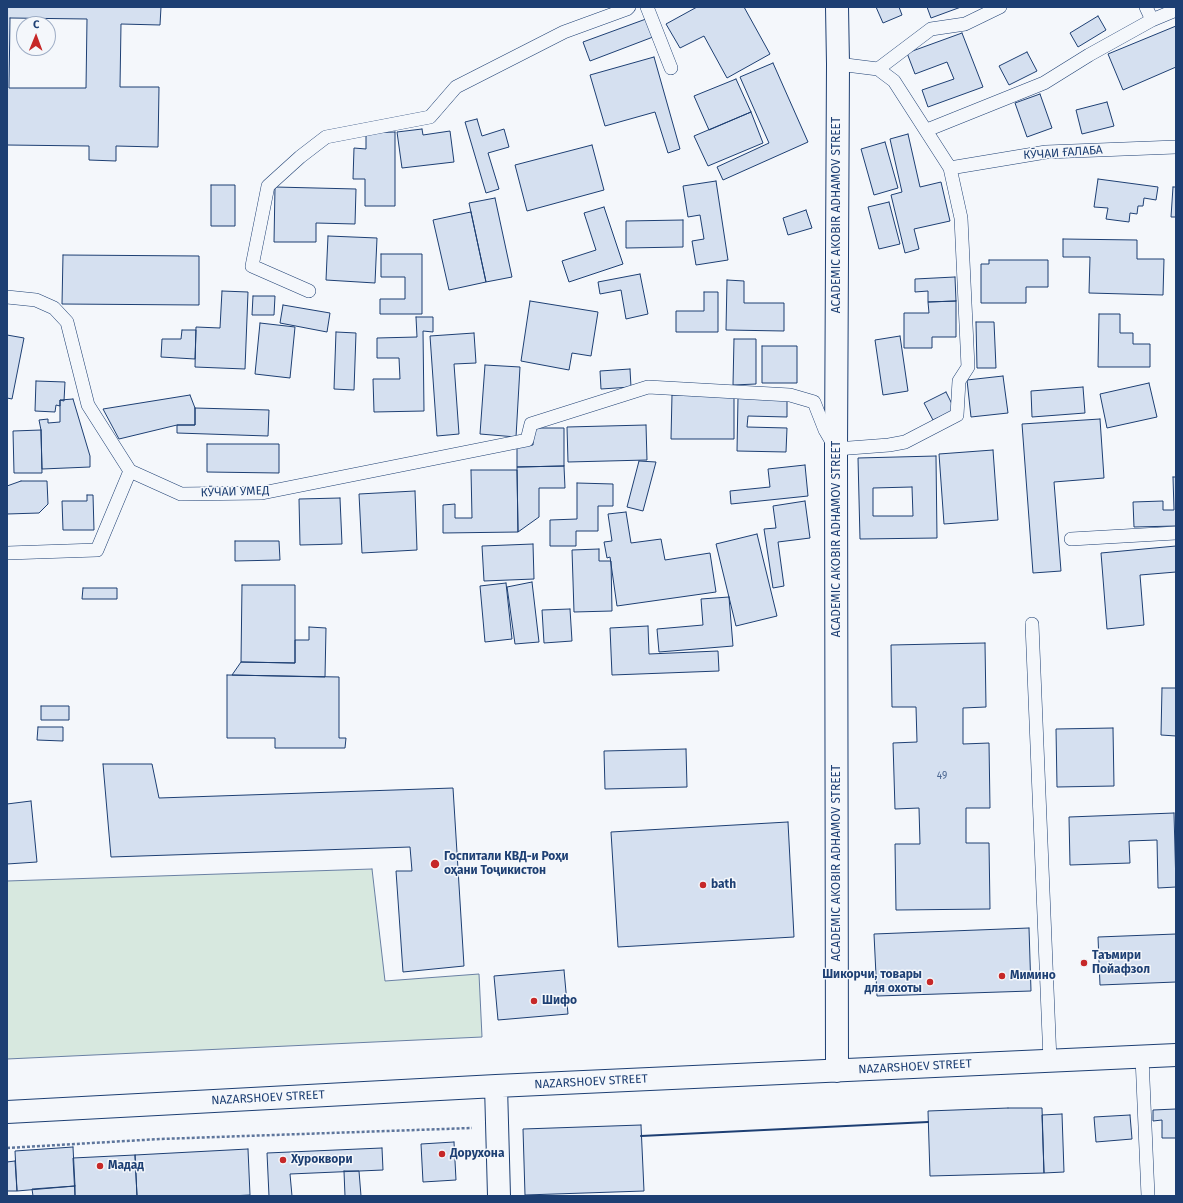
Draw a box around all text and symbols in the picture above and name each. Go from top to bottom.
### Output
north arrow [16,16,56,56]
text: С [33,18,39,31]
street label: ACADEMIC AKOBIR ADHAMOV STREET [830,117,844,313]
street label: КӮЧАИ ҒАЛАБА [1023,143,1103,163]
street label: ACADEMIC AKOBIR ADHAMOV STREET [830,441,844,637]
street label: КӮЧАИ УМЕД [200,484,270,500]
street label: ACADEMIC AKOBIR ADHAMOV STREET [830,765,844,961]
house number: 49 [937,770,947,782]
place label: Госпитали КВД-и Роҳи оҳани Тоҷикистон [444,850,569,878]
marker: Госпитали КВД-и Роҳи оҳани Тоҷикистон [429,858,441,870]
place label: bath [711,878,736,892]
marker: bath [698,880,708,890]
place label: Таъмири Пойафзол [1092,949,1150,977]
marker: Таъмири Пойафзол [1079,958,1089,968]
place label: Шикорчи, товары для охоты [822,968,922,996]
place label: Мимино [1010,969,1056,983]
marker: Мимино [997,971,1007,981]
marker: Шикорчи, товары для охоты [925,977,935,987]
place label: Шифо [542,994,577,1008]
marker: Шифо [529,996,539,1006]
street label: NAZARSHOEV STREET [858,1057,972,1077]
street label: NAZARSHOEV STREET [534,1072,648,1092]
street label: NAZARSHOEV STREET [211,1088,325,1108]
place label: Дорухона [450,1147,504,1161]
marker: Дорухона [437,1149,447,1159]
place label: Хуроквори [291,1153,353,1167]
marker: Хуроквори [278,1155,288,1165]
place label: Мадад [108,1159,144,1173]
marker: Мадад [95,1161,105,1171]

